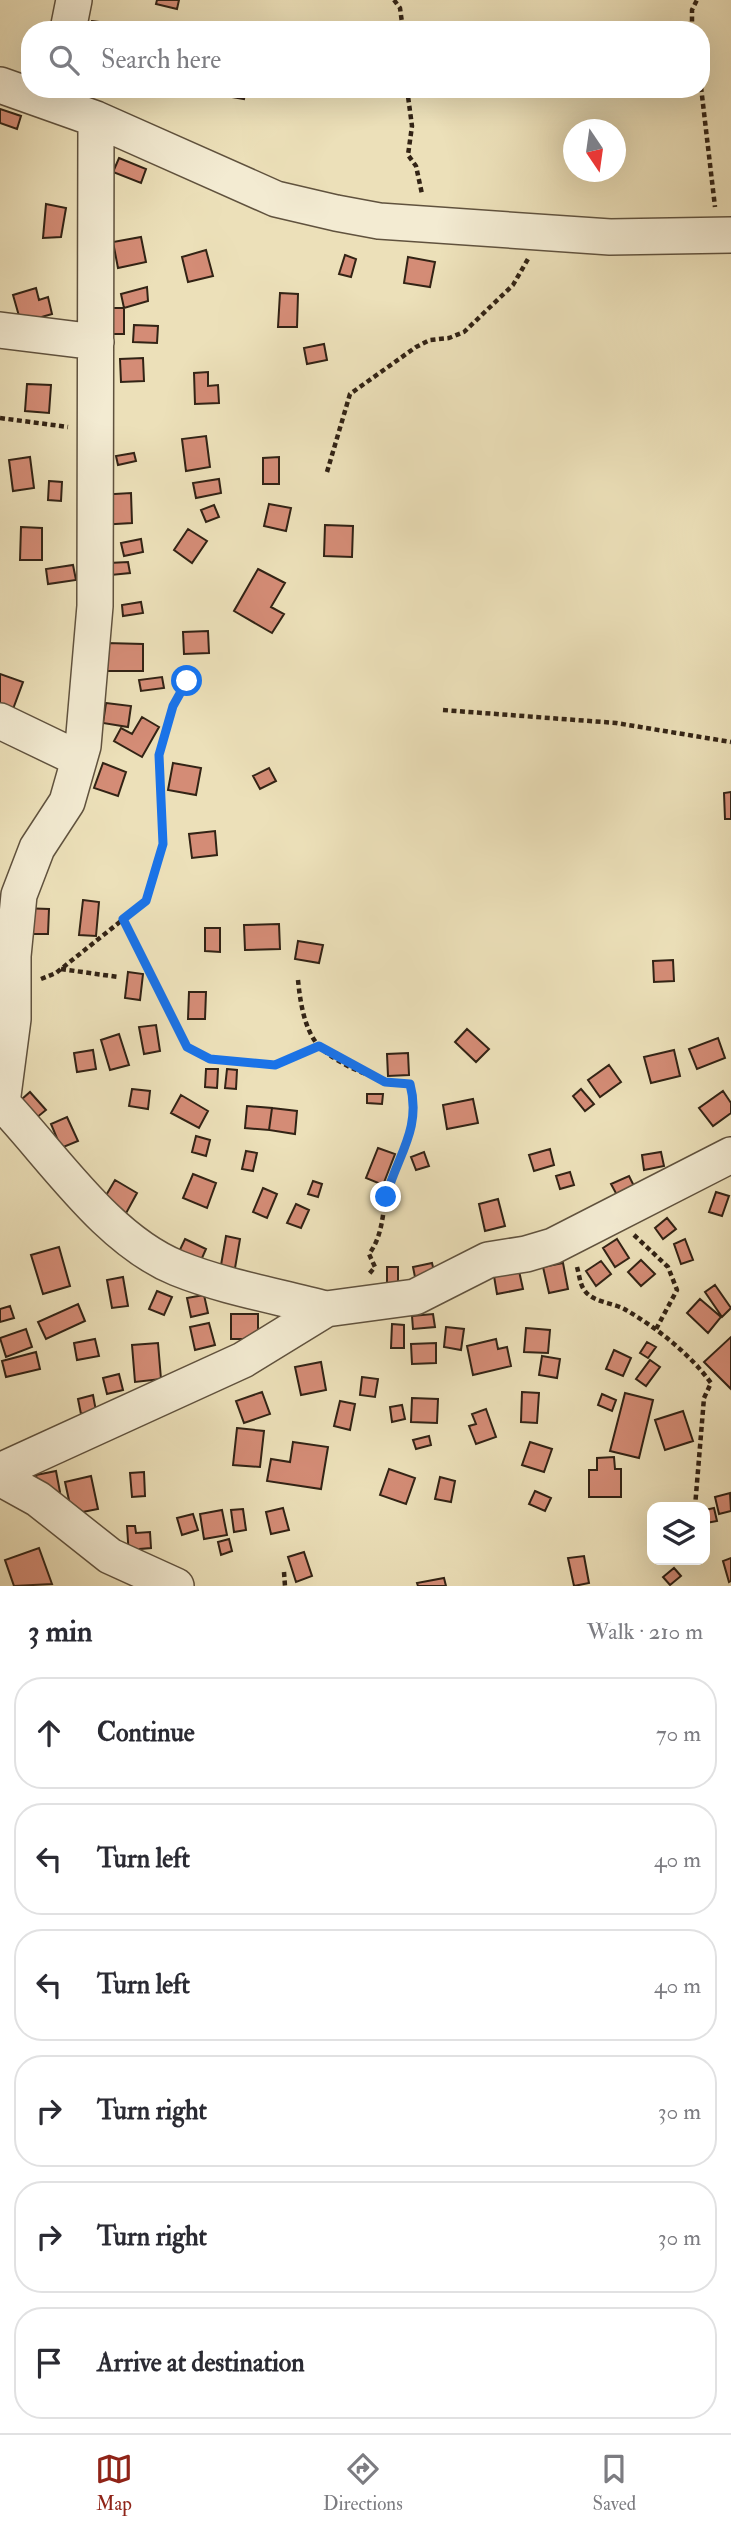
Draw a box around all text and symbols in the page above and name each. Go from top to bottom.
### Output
search box [21,21,710,98]
icon: search [45,41,83,79]
text: Search here [101,44,221,76]
north arrow [563,119,626,182]
route start [171,665,202,696]
route end [370,1181,401,1212]
map controls [647,1502,710,1565]
button: layers [647,1502,710,1565]
text: 3 min [28,1613,93,1650]
text: Walk · 210 m [587,1617,703,1646]
icon: ahead [30,1714,68,1752]
text: Continue [97,1717,195,1749]
text: 70 m [656,1719,701,1748]
icon: left [30,1840,68,1878]
text: Turn left [97,1843,190,1875]
text: 40 m [654,1845,701,1874]
icon: left [30,1966,68,2004]
text: Turn left [97,1969,190,2001]
text: 40 m [654,1971,701,2000]
icon: right [30,2092,68,2130]
text: Turn right [97,2095,207,2127]
text: 30 m [658,2097,701,2126]
icon: right [30,2218,68,2256]
text: Turn right [97,2221,207,2253]
text: 30 m [658,2223,701,2252]
icon: arrive [30,2344,68,2382]
text: Arrive at destination [97,2347,305,2379]
tab: Map [95,2450,133,2516]
tab: Directions [323,2450,403,2516]
tab: Saved [593,2450,636,2516]

